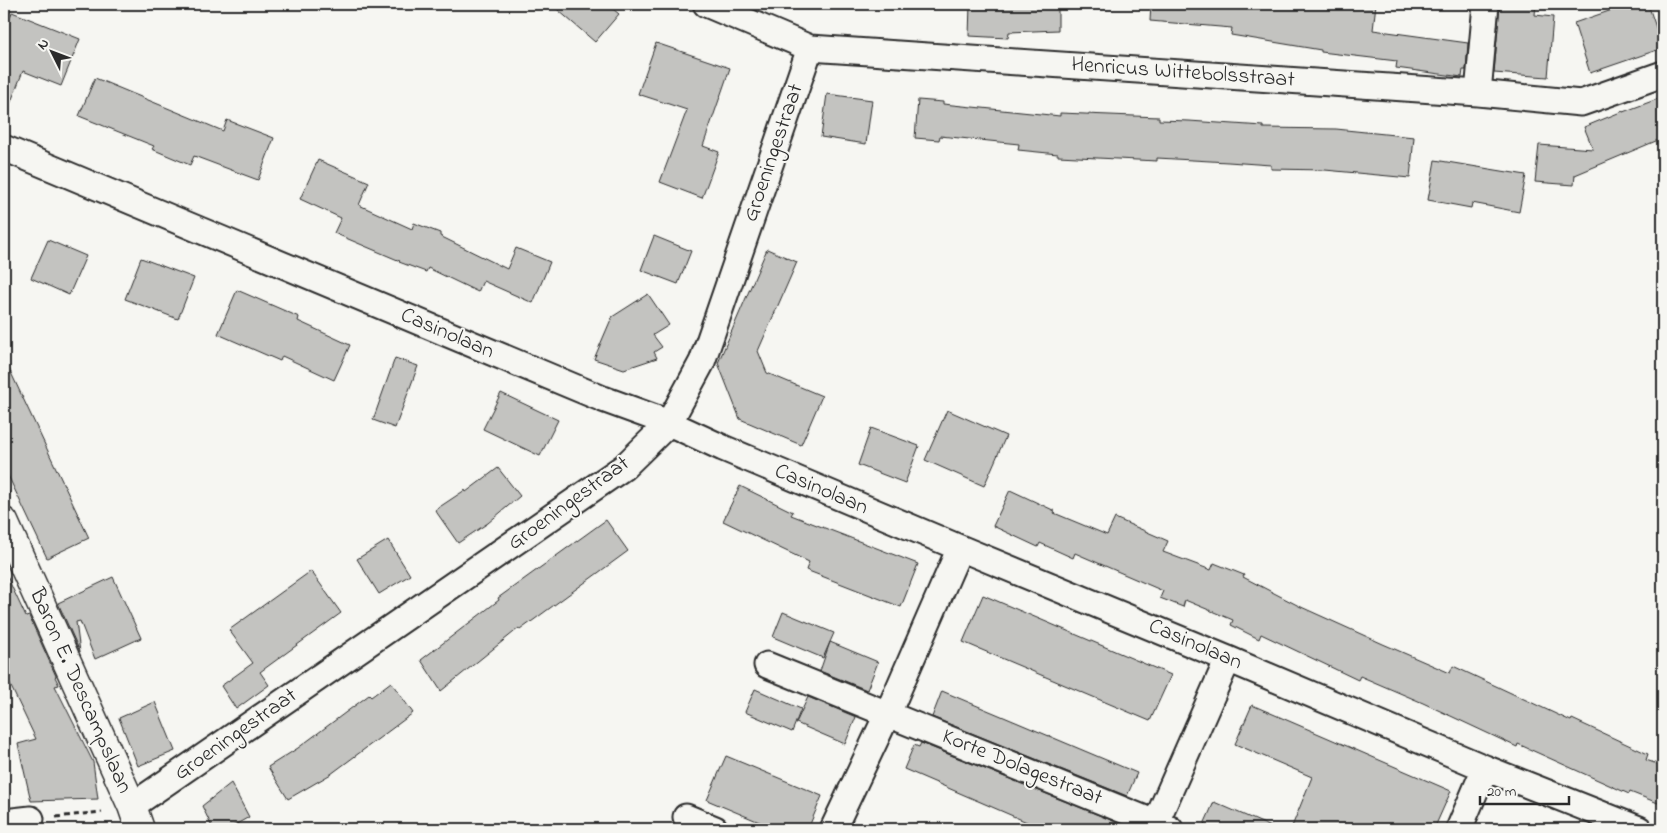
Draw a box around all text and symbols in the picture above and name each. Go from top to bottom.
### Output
north arrow [28,28,78,78]
text: N [32,34,54,55]
street label: Henricus Wittebolsstraat [1070,49,1296,97]
street label: Groeningestraat [735,79,814,227]
street label: Casinolaan [395,300,499,368]
street label: Groeningestraat [501,448,638,560]
street label: Casinolaan [769,456,873,524]
street label: Baron E. Descampslaan [20,582,140,799]
street label: Casinolaan [1143,611,1247,679]
street label: Groeningestraat [168,680,305,790]
street label: Korte Dolagestraat [937,721,1108,816]
scale bar [1480,773,1568,805]
text: 20 m [1487,781,1517,803]

